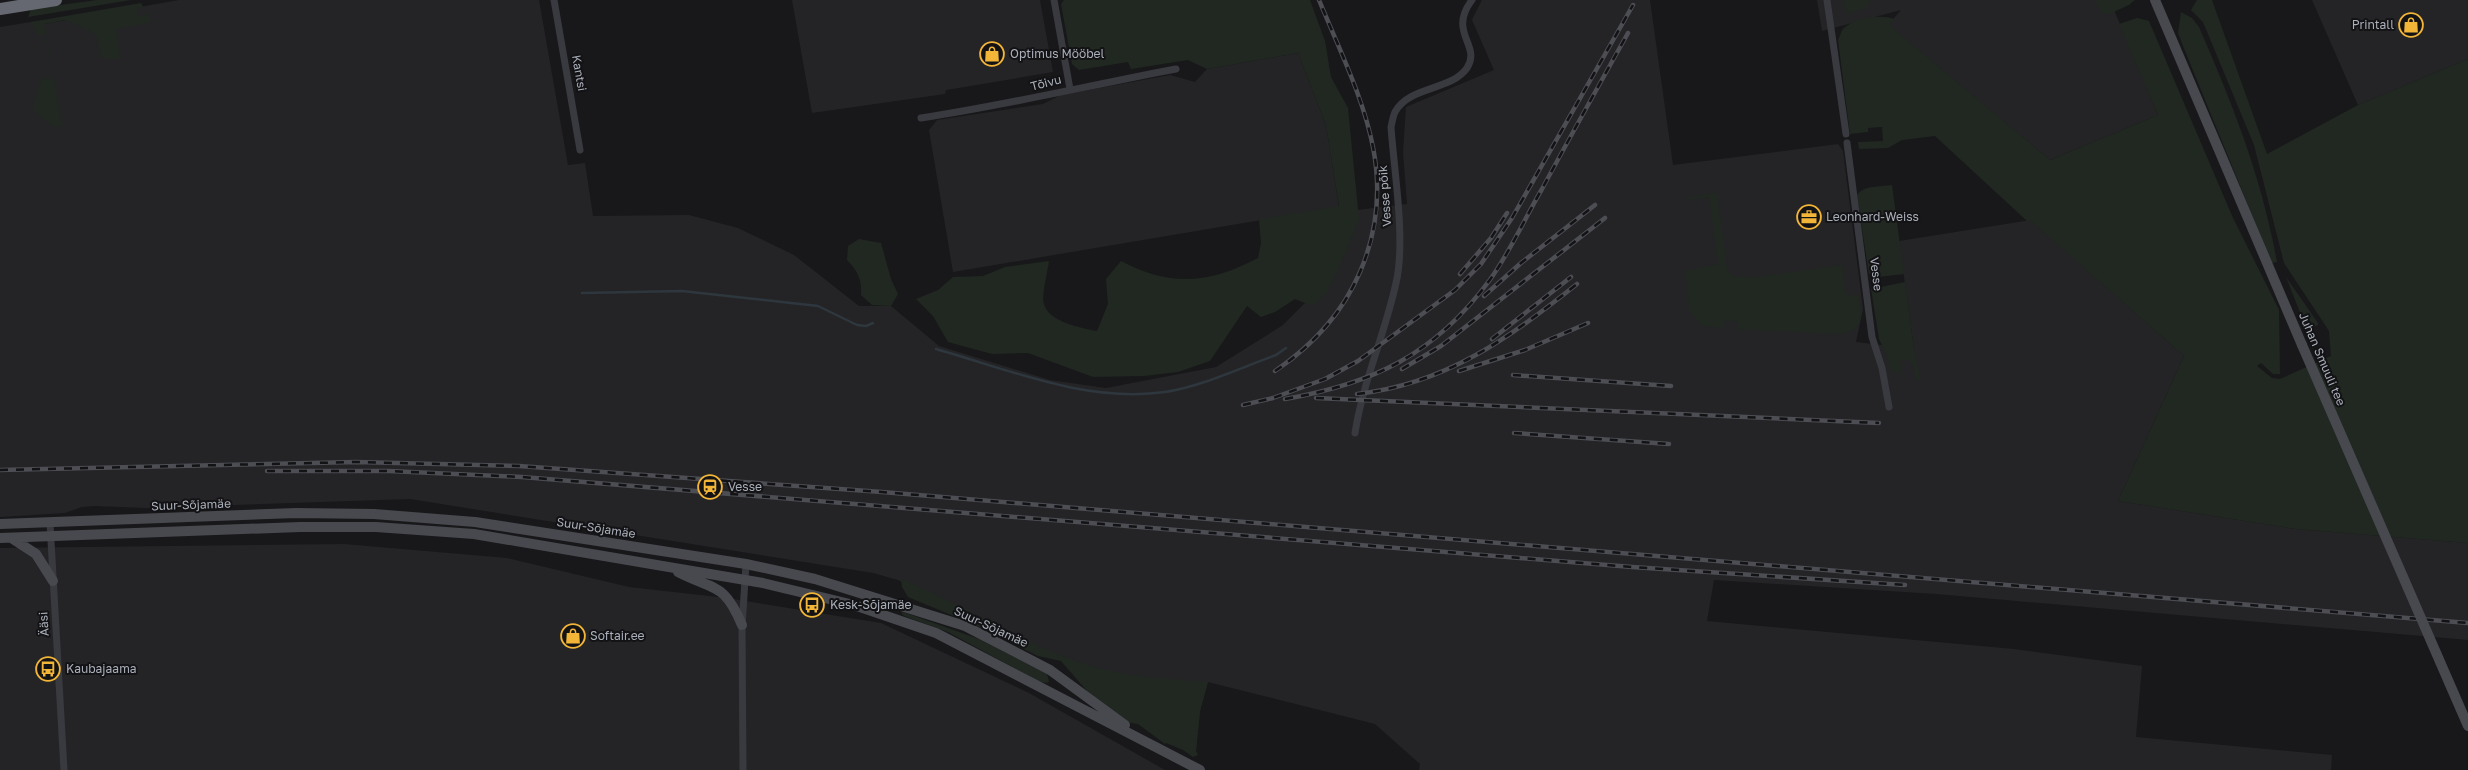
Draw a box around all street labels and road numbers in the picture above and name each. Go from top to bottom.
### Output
street label: Kantsi [569,54,590,92]
street label: Tõivu [1029,71,1063,94]
street label: Vesse põik [1375,165,1394,227]
street label: Vesse [1867,256,1886,292]
street label: Juhan Smuuli tee [2296,310,2349,408]
street label: Suur-Sõjamäe [151,496,231,513]
street label: Suur-Sõjamäe [555,514,637,541]
street label: Suur-Sõjamäe [952,603,1031,650]
street label: Ääsi [35,611,52,637]

